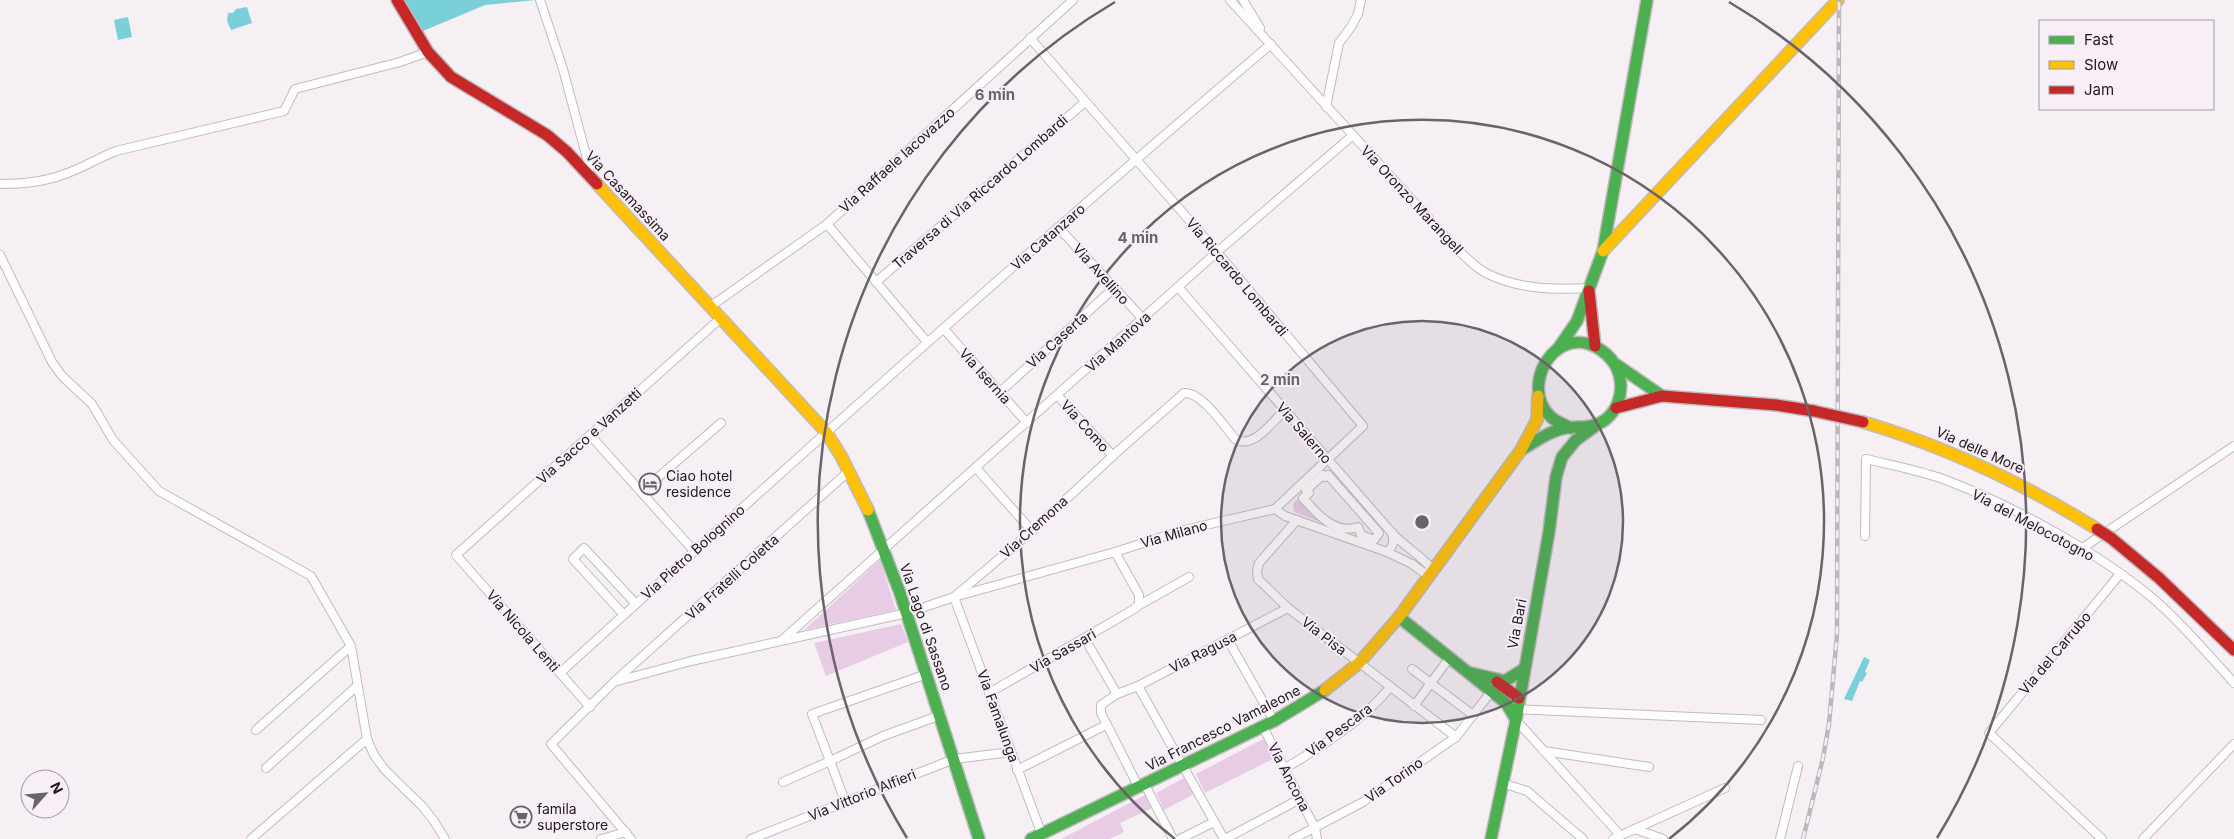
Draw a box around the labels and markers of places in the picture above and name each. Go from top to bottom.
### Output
place label: Ciao hotel residence [666,467,732,500]
hotel icon: Ciao hotel residence [638,472,662,496]
centre of rings [1413,513,1431,531]
place label: famila superstore [537,800,608,833]
supermarket icon: famila superstore [509,805,533,829]

